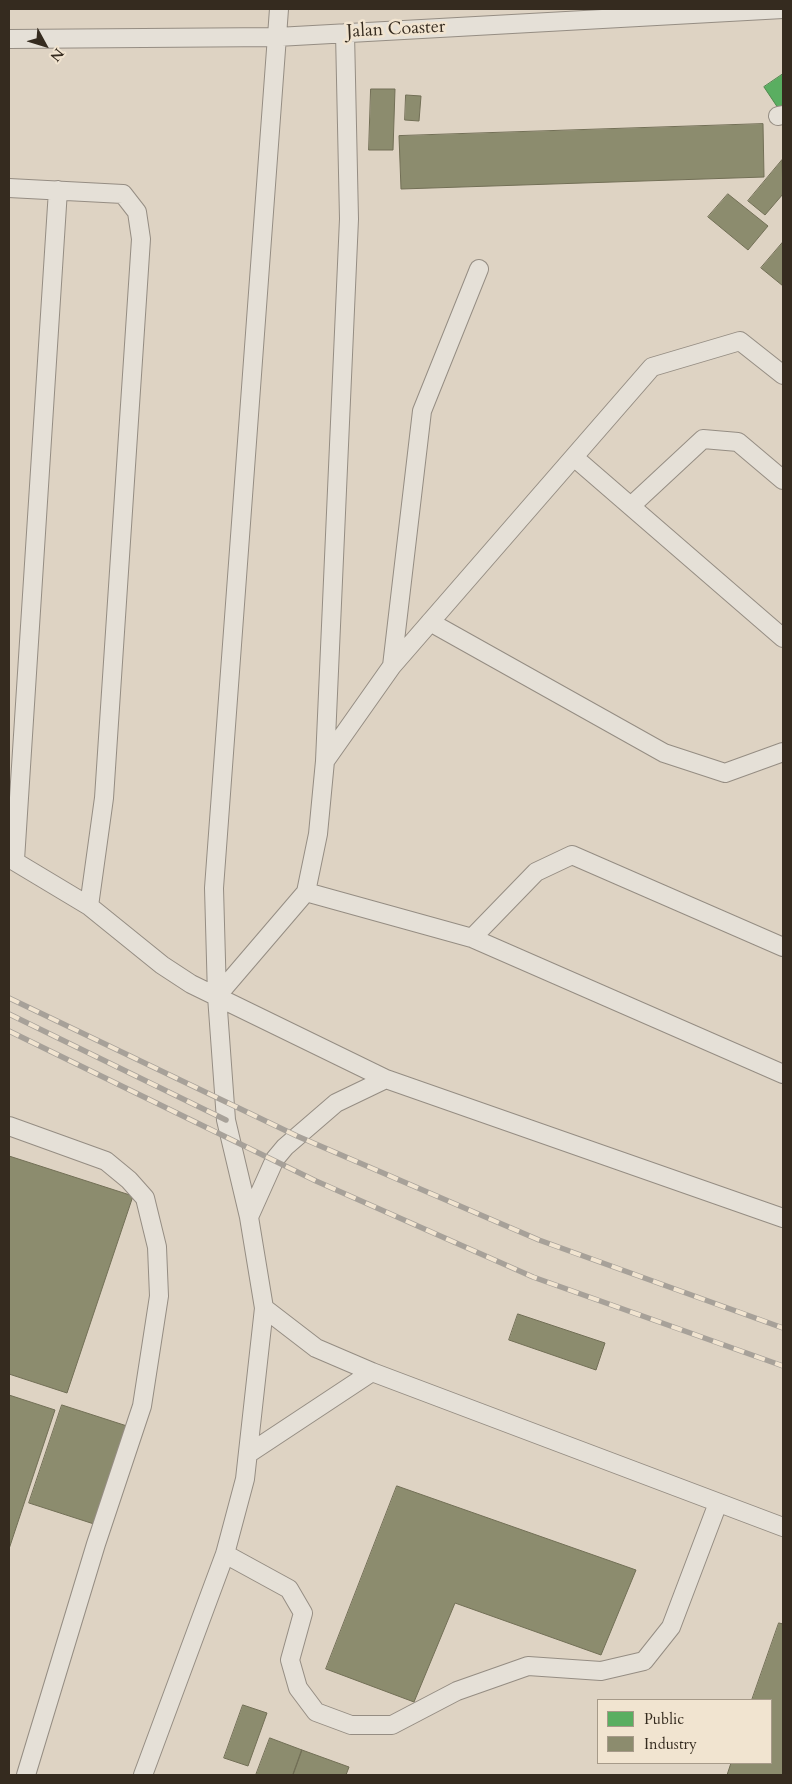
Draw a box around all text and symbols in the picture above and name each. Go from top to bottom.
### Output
street label: Jalan Coaster [346,17,446,43]
north arrow [20,20,70,70]
text: N [46,44,68,65]
legend [597,1699,772,1764]
text: Public [644,1709,684,1729]
text: Industry [644,1734,697,1754]

